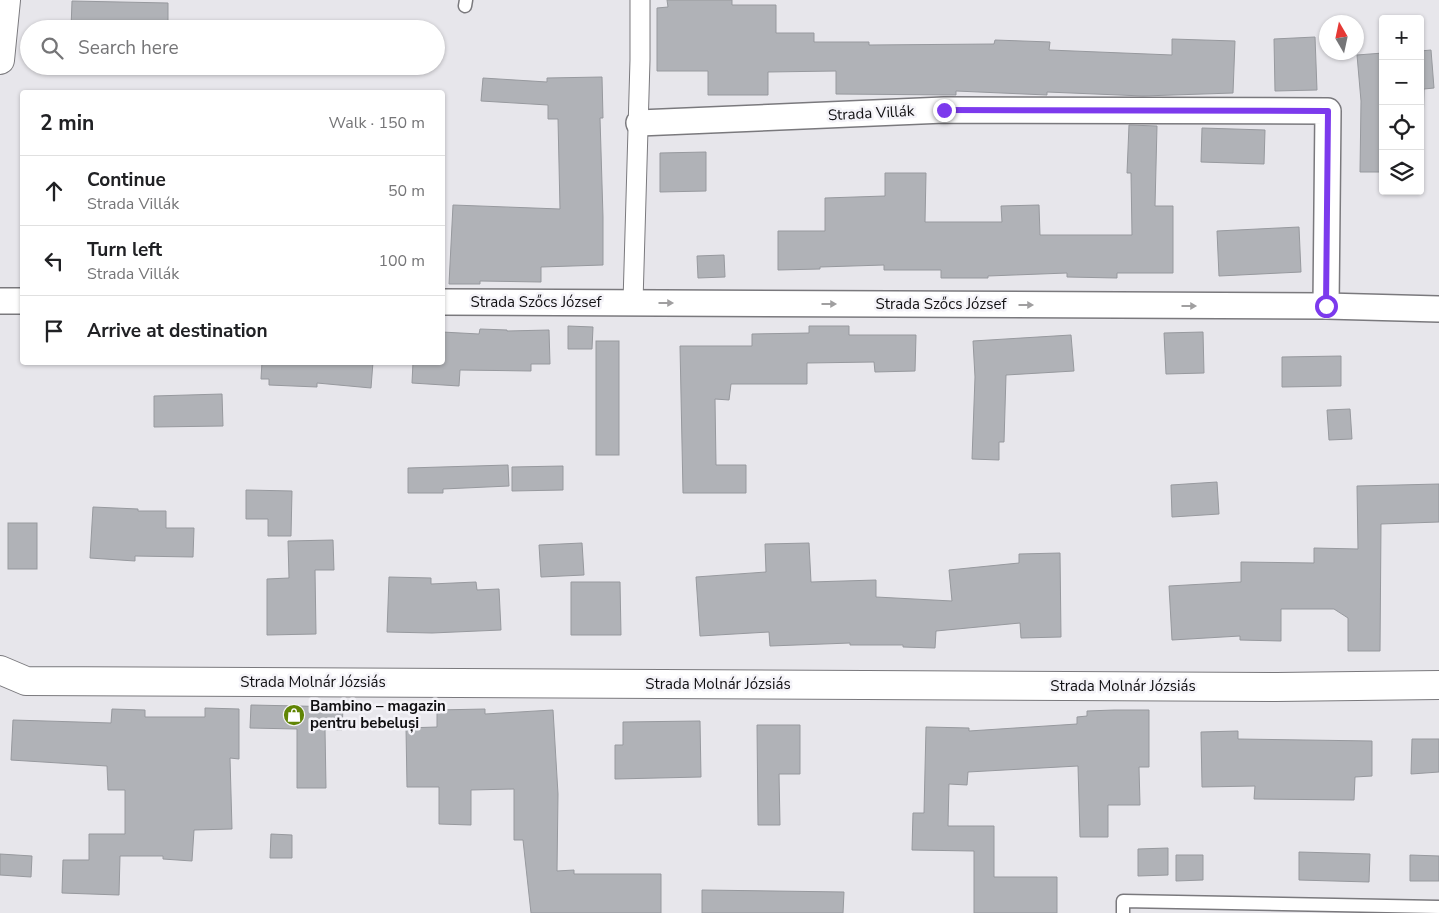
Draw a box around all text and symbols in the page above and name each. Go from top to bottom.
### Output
north arrow [1319,15,1364,60]
map controls [1379,15,1424,195]
button: + [1379,15,1424,60]
search box [20,20,445,75]
icon: search [38,34,66,62]
text: Search here [78,35,179,61]
button: − [1379,60,1424,105]
route end [933,99,956,122]
street label: Strada Villák [827,101,915,125]
button: locate [1379,105,1424,150]
text: 2 min [40,109,94,137]
text: Walk · 150 m [329,112,425,134]
button: layers [1379,150,1424,195]
text: Continue [87,167,166,193]
icon: ahead [40,177,68,205]
text: 50 m [388,180,425,202]
text: Strada Villák [87,193,179,215]
text: Turn left [87,237,162,263]
icon: left [40,247,68,275]
text: 100 m [378,250,425,272]
text: Strada Villák [87,263,179,285]
street label: Strada Szőcs József [471,292,602,312]
street label: Strada Szőcs József [876,294,1007,314]
route start [1315,295,1338,318]
one-way arrow [658,299,674,307]
one-way arrow [821,300,837,308]
one-way arrow [1018,301,1034,309]
one-way arrow [1181,302,1197,310]
icon: arrive [40,317,68,345]
text: Arrive at destination [87,318,268,344]
street label: Strada Molnár Józsiás [240,672,386,692]
street label: Strada Molnár Józsiás [645,674,791,694]
street label: Strada Molnár Józsiás [1050,676,1196,696]
place label: Bambino – magazin pentru bebeluși [310,696,446,733]
shop icon: Bambino – magazin pentru bebeluși [282,703,306,727]

